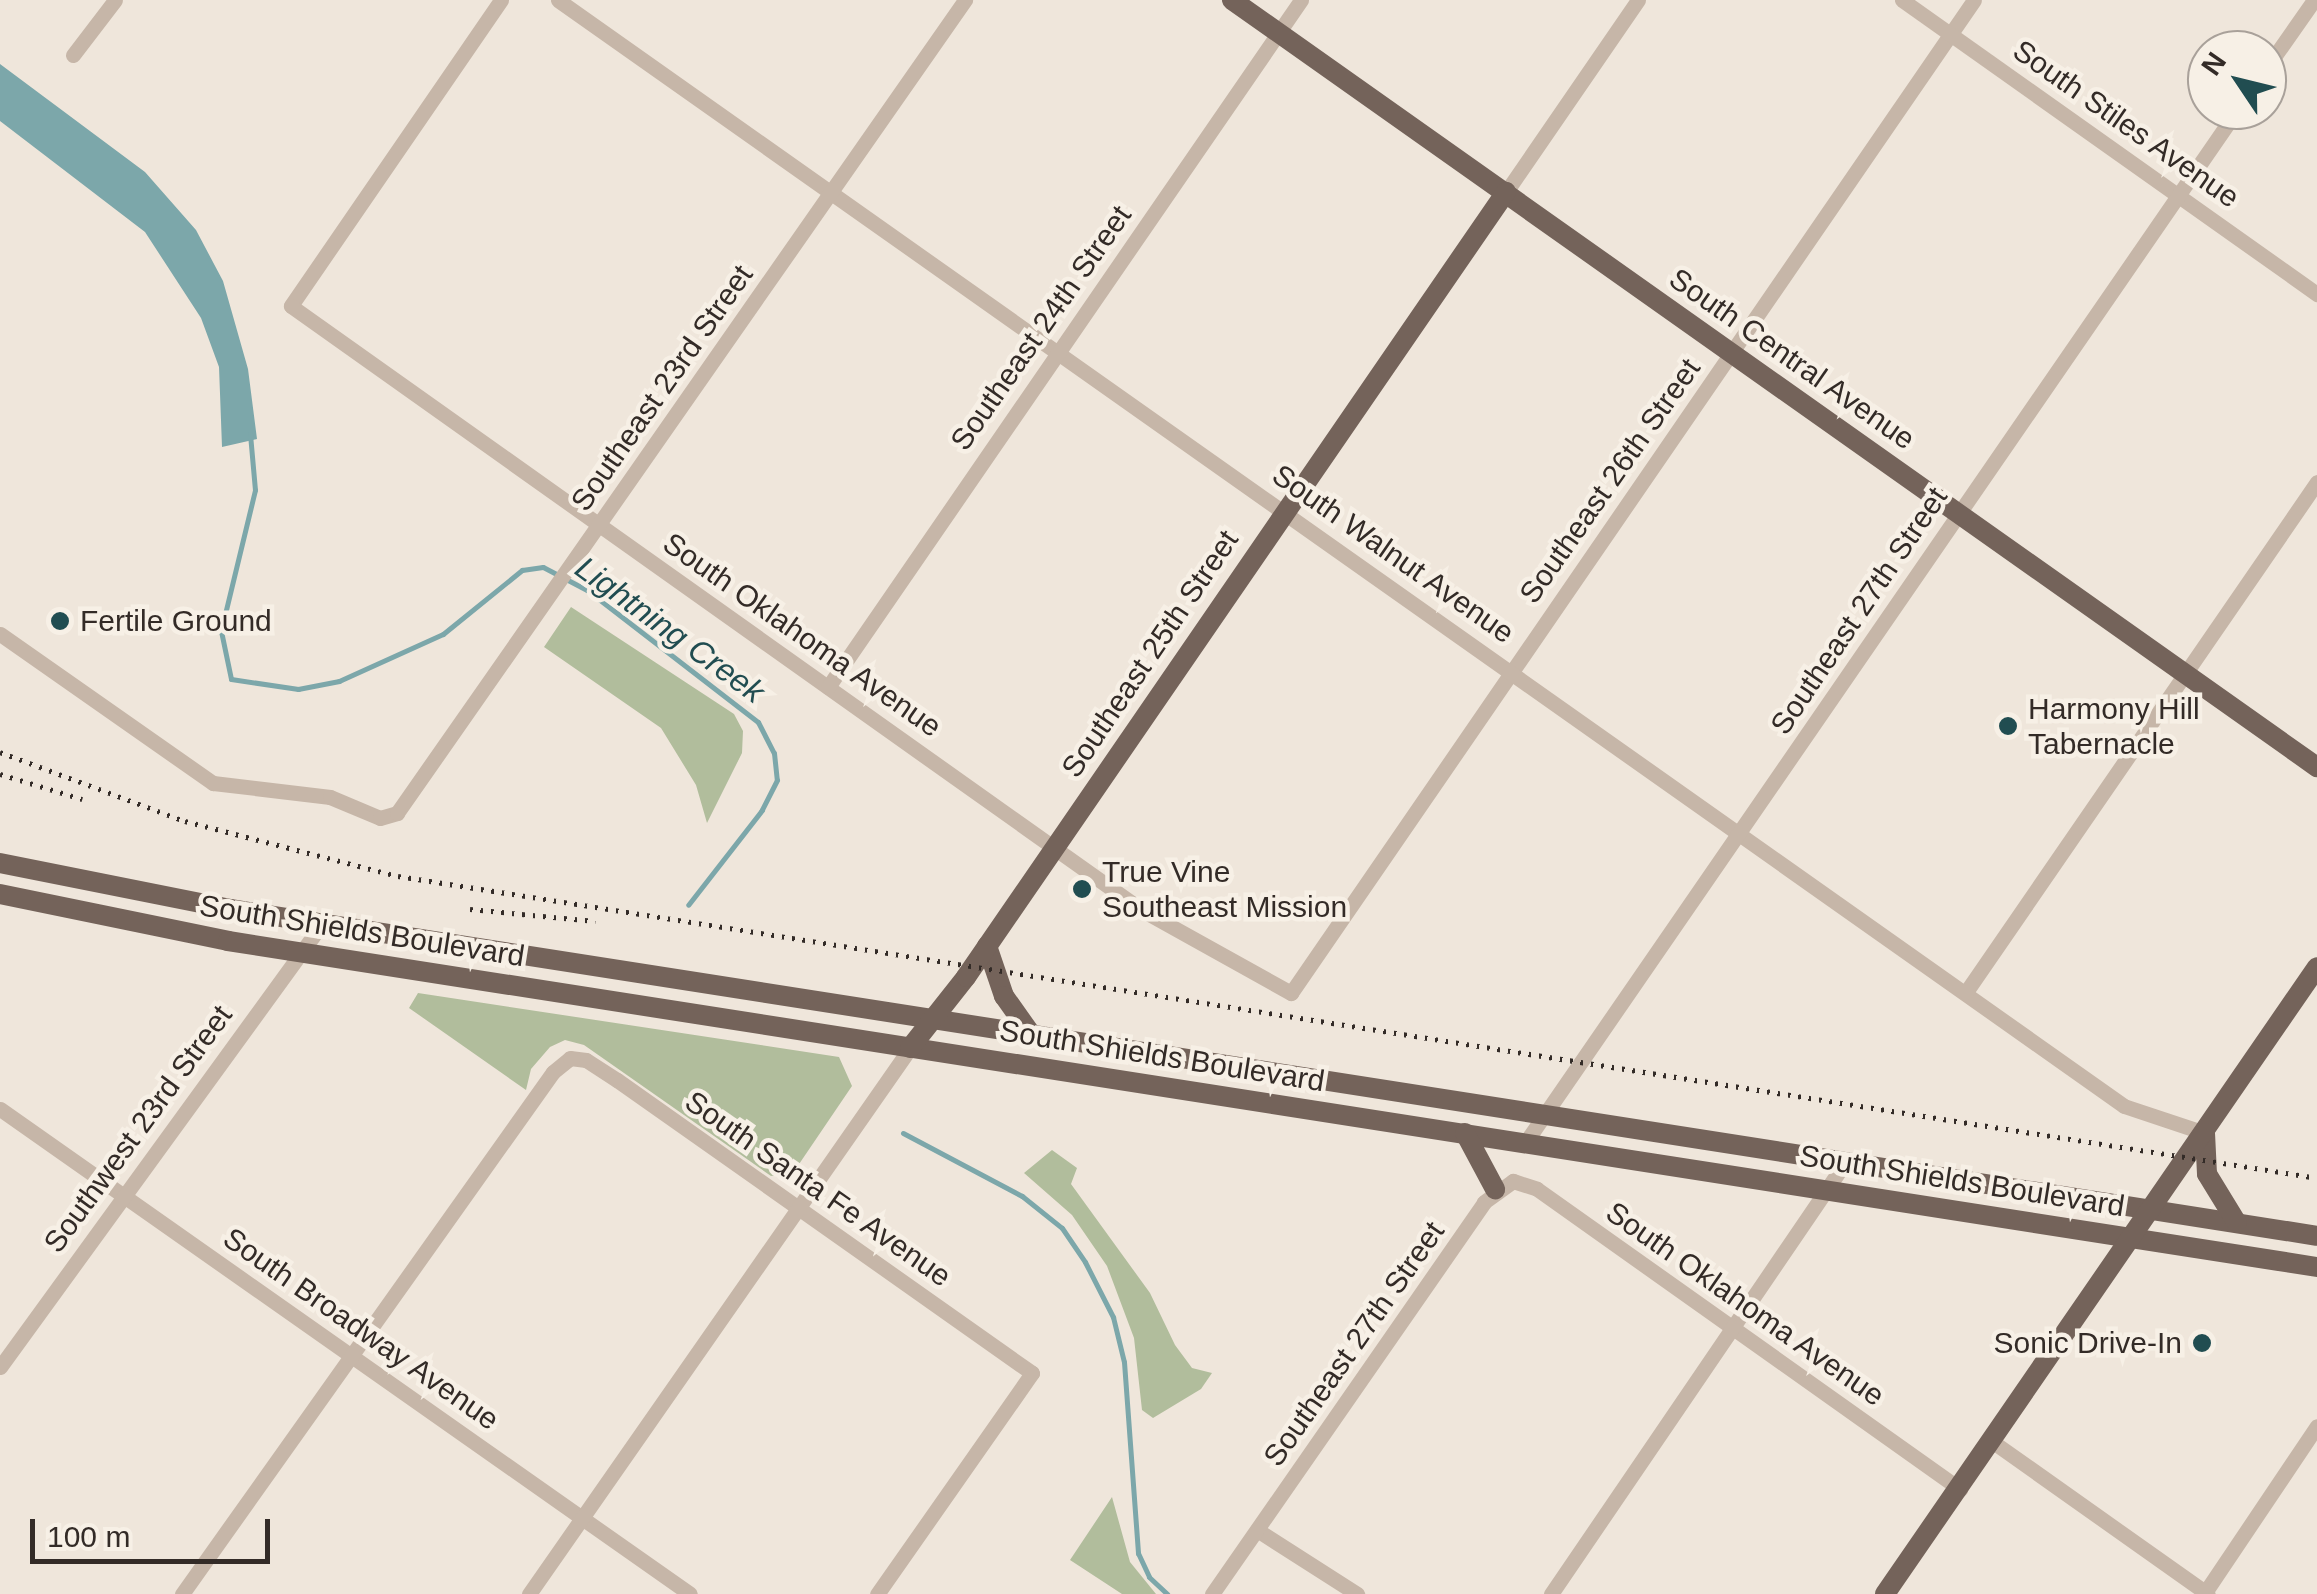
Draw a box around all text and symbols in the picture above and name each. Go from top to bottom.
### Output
north arrow [2187,30,2287,130]
street label: South Stiles Avenue [2005,32,2247,216]
text: N [2195,46,2232,81]
street label: Southeast 24th Street [943,199,1139,457]
street label: Southeast 23rd Street [564,258,760,518]
street label: South Central Avenue [1662,260,1922,458]
street label: Southeast 26th Street [1512,352,1708,610]
street label: South Walnut Avenue [1265,457,1521,651]
street label: Southeast 27th Street [1763,481,1955,741]
street label: Southeast 25th Street [1054,524,1246,784]
street label: South Oklahoma Avenue [655,525,949,745]
water label: Lightning Creek [568,549,772,711]
place label: Fertile Ground [80,603,272,639]
marker: Fertile Ground [49,610,71,632]
place label: Harmony Hill Tabernacle [2028,691,2200,762]
marker: Harmony Hill Tabernacle [1997,715,2019,737]
place label: True Vine Southeast Mission [1102,854,1347,924]
marker: True Vine Southeast Mission [1071,878,1093,900]
street label: South Shields Boulevard [197,888,527,974]
street label: Southwest 23rd Street [36,998,240,1260]
street label: South Shields Boulevard [997,1013,1327,1099]
street label: South Santa Fe Avenue [677,1083,959,1295]
street label: South Shields Boulevard [1797,1138,2127,1224]
street label: South Oklahoma Avenue [1598,1194,1892,1414]
street label: Southeast 27th Street [1256,1215,1452,1473]
street label: South Broadway Avenue [216,1220,506,1438]
place label: Sonic Drive-In [1994,1325,2182,1361]
marker: Sonic Drive-In [2191,1332,2213,1354]
scale bar [35,1499,275,1561]
text: 100 m [47,1520,130,1553]

